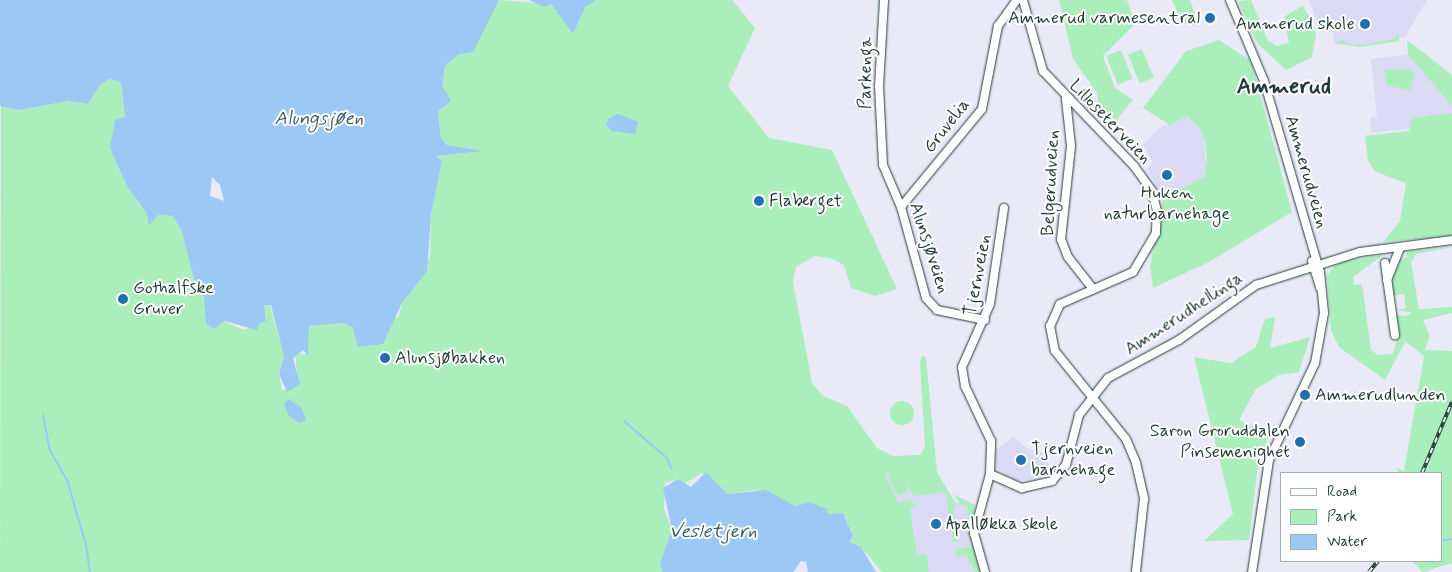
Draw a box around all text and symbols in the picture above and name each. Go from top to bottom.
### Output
place label: Ammerud varmesentral [1009,7,1200,29]
marker: Ammerud varmesentral [1204,12,1216,24]
place label: Ammerud skole [1235,13,1355,35]
marker: Ammerud skole [1359,18,1371,30]
street label: Parkenga [855,37,877,109]
street label: Lilloseterveien [1064,75,1156,169]
district label: Ammerud [1237,75,1331,101]
street label: Gruvelia [919,95,975,157]
water label: Alungsjøen [275,108,363,130]
street label: Ammerudveien [1280,113,1332,231]
street label: Belgerudveien [1037,129,1065,237]
marker: Huken naturbarnehage [1161,169,1173,181]
place label: Huken naturbarnehage [1104,183,1230,225]
place label: Flaberget [769,190,842,212]
marker: Flaberget [753,195,765,207]
street label: Alunsjøveien [904,200,954,296]
street label: Tjernveien [960,232,996,318]
street label: Ammerudhellinga [1121,268,1247,360]
place label: Gothalfske Gruver [133,278,214,320]
marker: Gothalfske Gruver [117,293,129,305]
place label: Alunsjøbakken [395,347,505,369]
marker: Alunsjøbakken [379,352,391,364]
place label: Ammerudlunden [1315,384,1446,406]
marker: Ammerudlunden [1299,389,1311,401]
place label: Saron Groruddalen Pinsemenighet [1150,421,1290,464]
marker: Saron Groruddalen Pinsemenighet [1294,436,1306,448]
place label: Tjernveien barnehage [1031,439,1115,482]
marker: Tjernveien barnehage [1015,454,1027,466]
legend [1280,472,1442,562]
text: Road [1327,482,1357,502]
text: Park [1327,507,1357,527]
place label: Apalløkka skole [946,513,1060,535]
marker: Apalløkka skole [930,518,942,530]
water label: Vesletjern [669,521,757,543]
text: Water [1327,532,1367,552]

